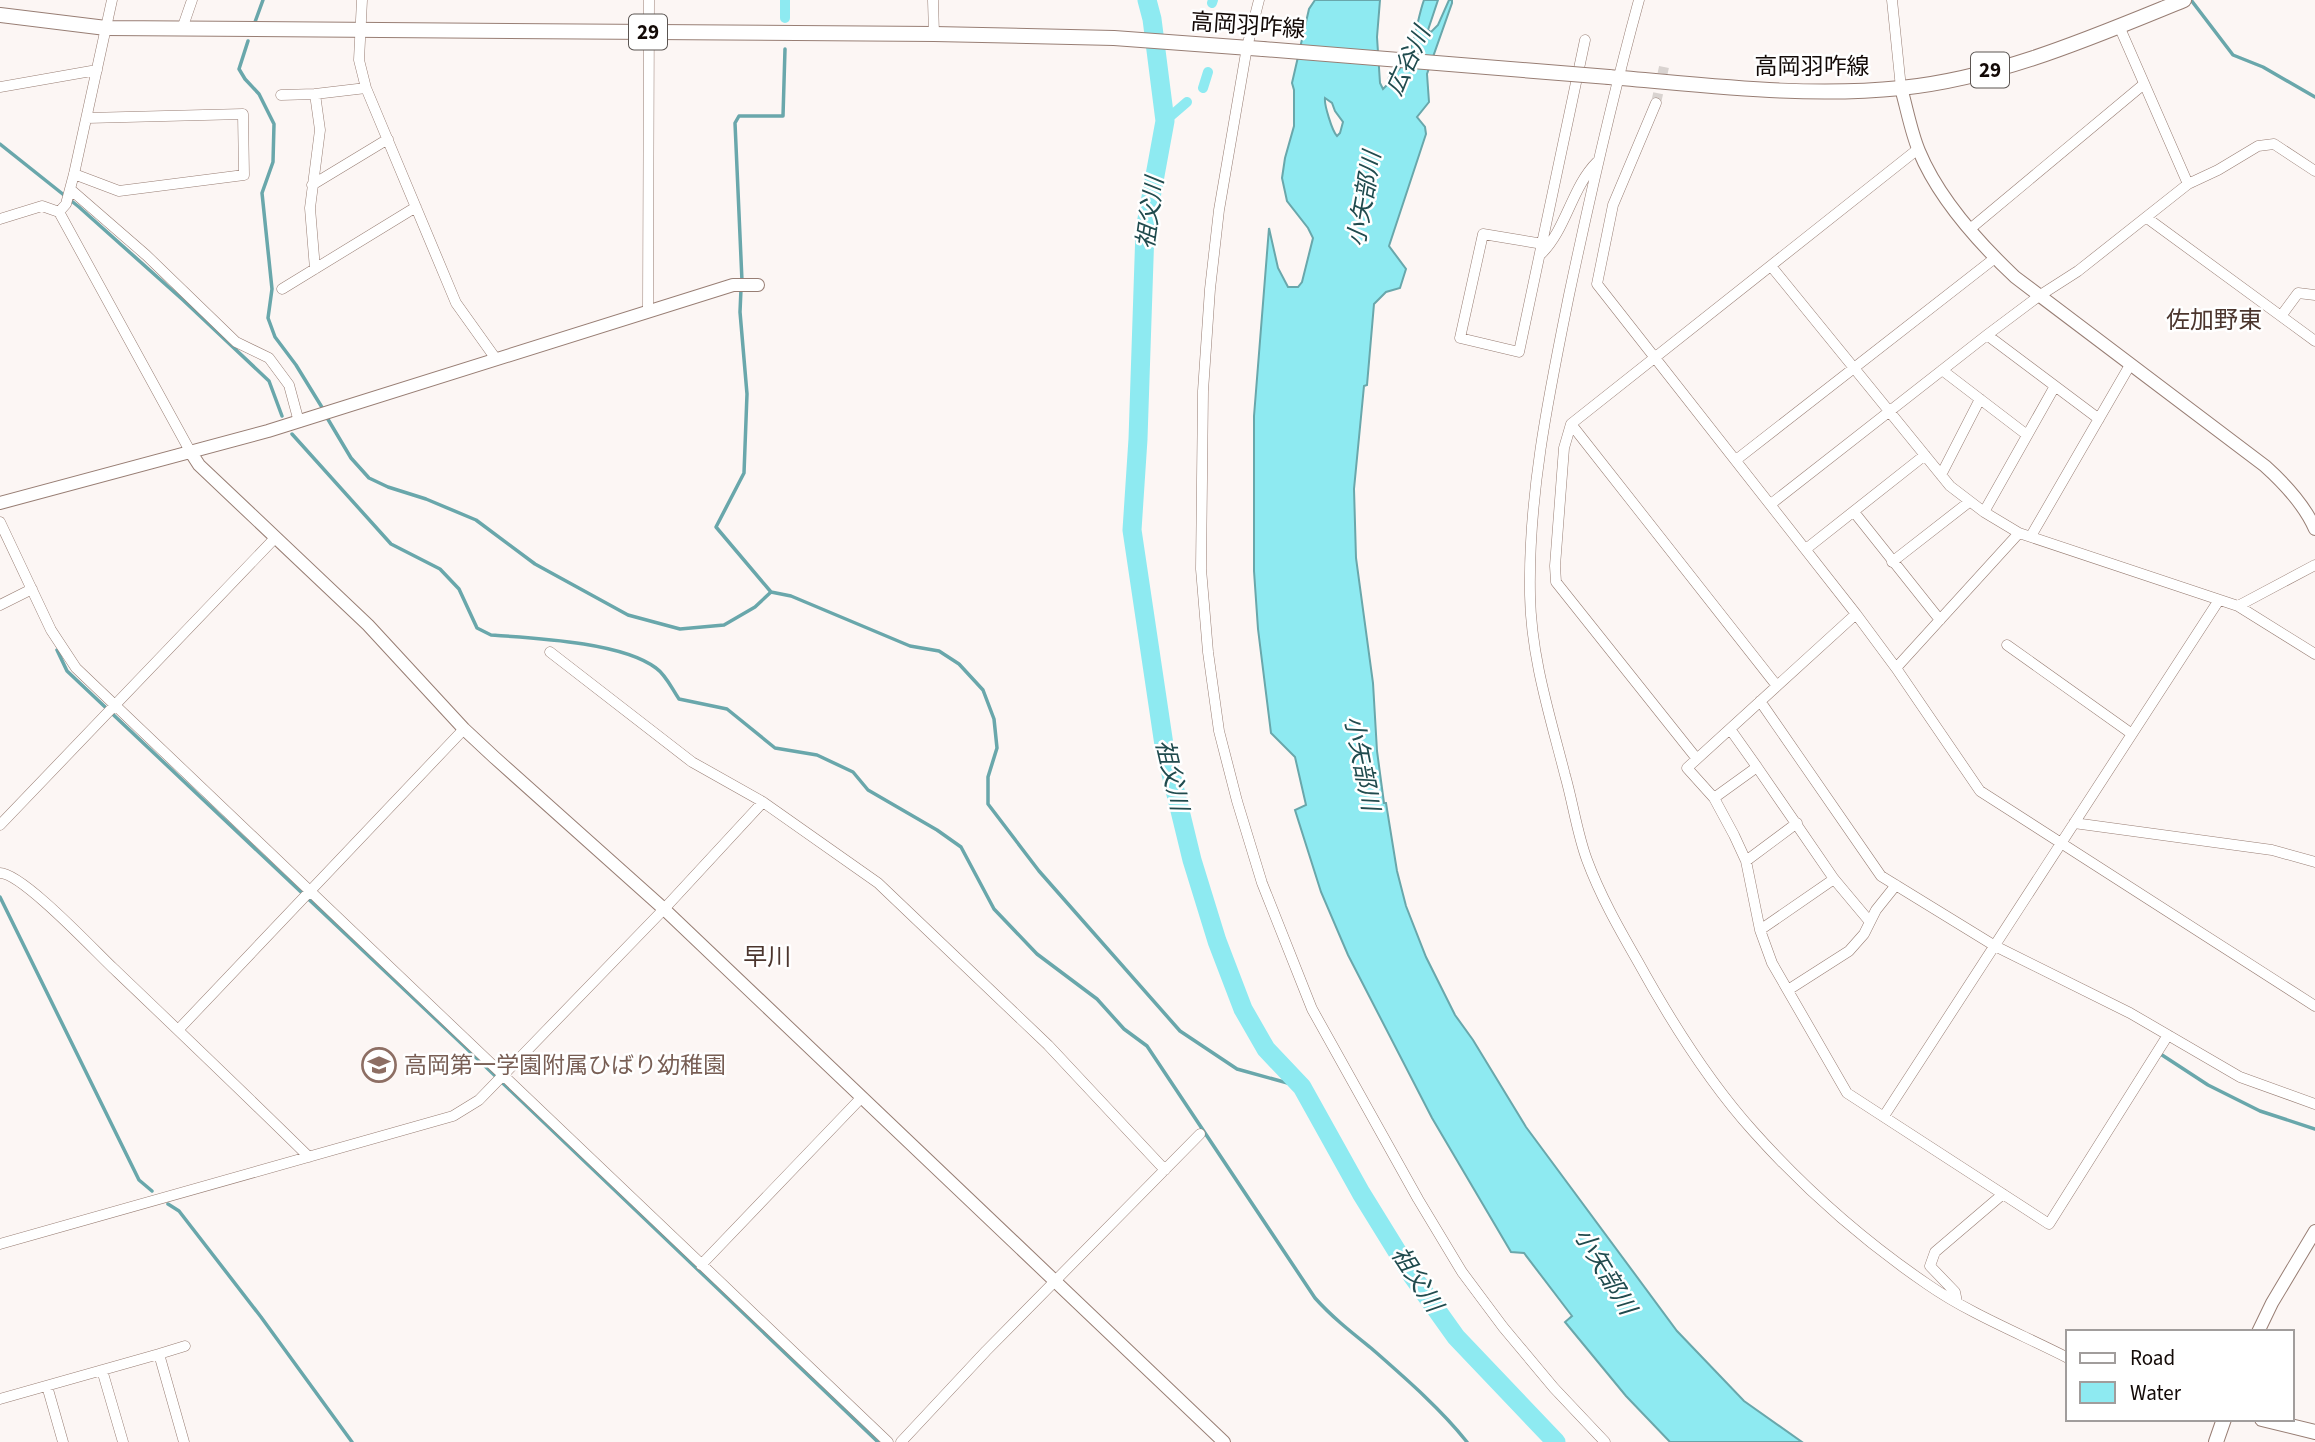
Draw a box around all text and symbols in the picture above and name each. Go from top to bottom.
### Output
street label: 高岡羽咋線 [1189,5,1306,46]
road number: 29 [629,14,667,50]
water label: 広谷川 [1377,18,1441,101]
street label: 高岡羽咋線 [1755,50,1870,83]
road number: 29 [1971,52,2009,88]
water label: 小矢部川 [1339,146,1391,249]
water label: 祖父川 [1128,172,1173,251]
district label: 佐加野東 [2166,303,2262,338]
water label: 小矢部川 [1335,713,1388,816]
water label: 祖父川 [1146,736,1197,817]
district label: 早川 [743,940,791,975]
school or university icon: 高岡第一学園附属ひばり幼稚園 [360,1046,398,1084]
place label: 高岡第一学園附属ひばり幼稚園 [404,1049,726,1082]
water label: 小矢部川 [1565,1221,1646,1324]
water label: 祖父川 [1382,1240,1452,1322]
legend [2066,1330,2294,1421]
text: Road [2130,1343,2175,1373]
text: Water [2130,1378,2182,1408]

